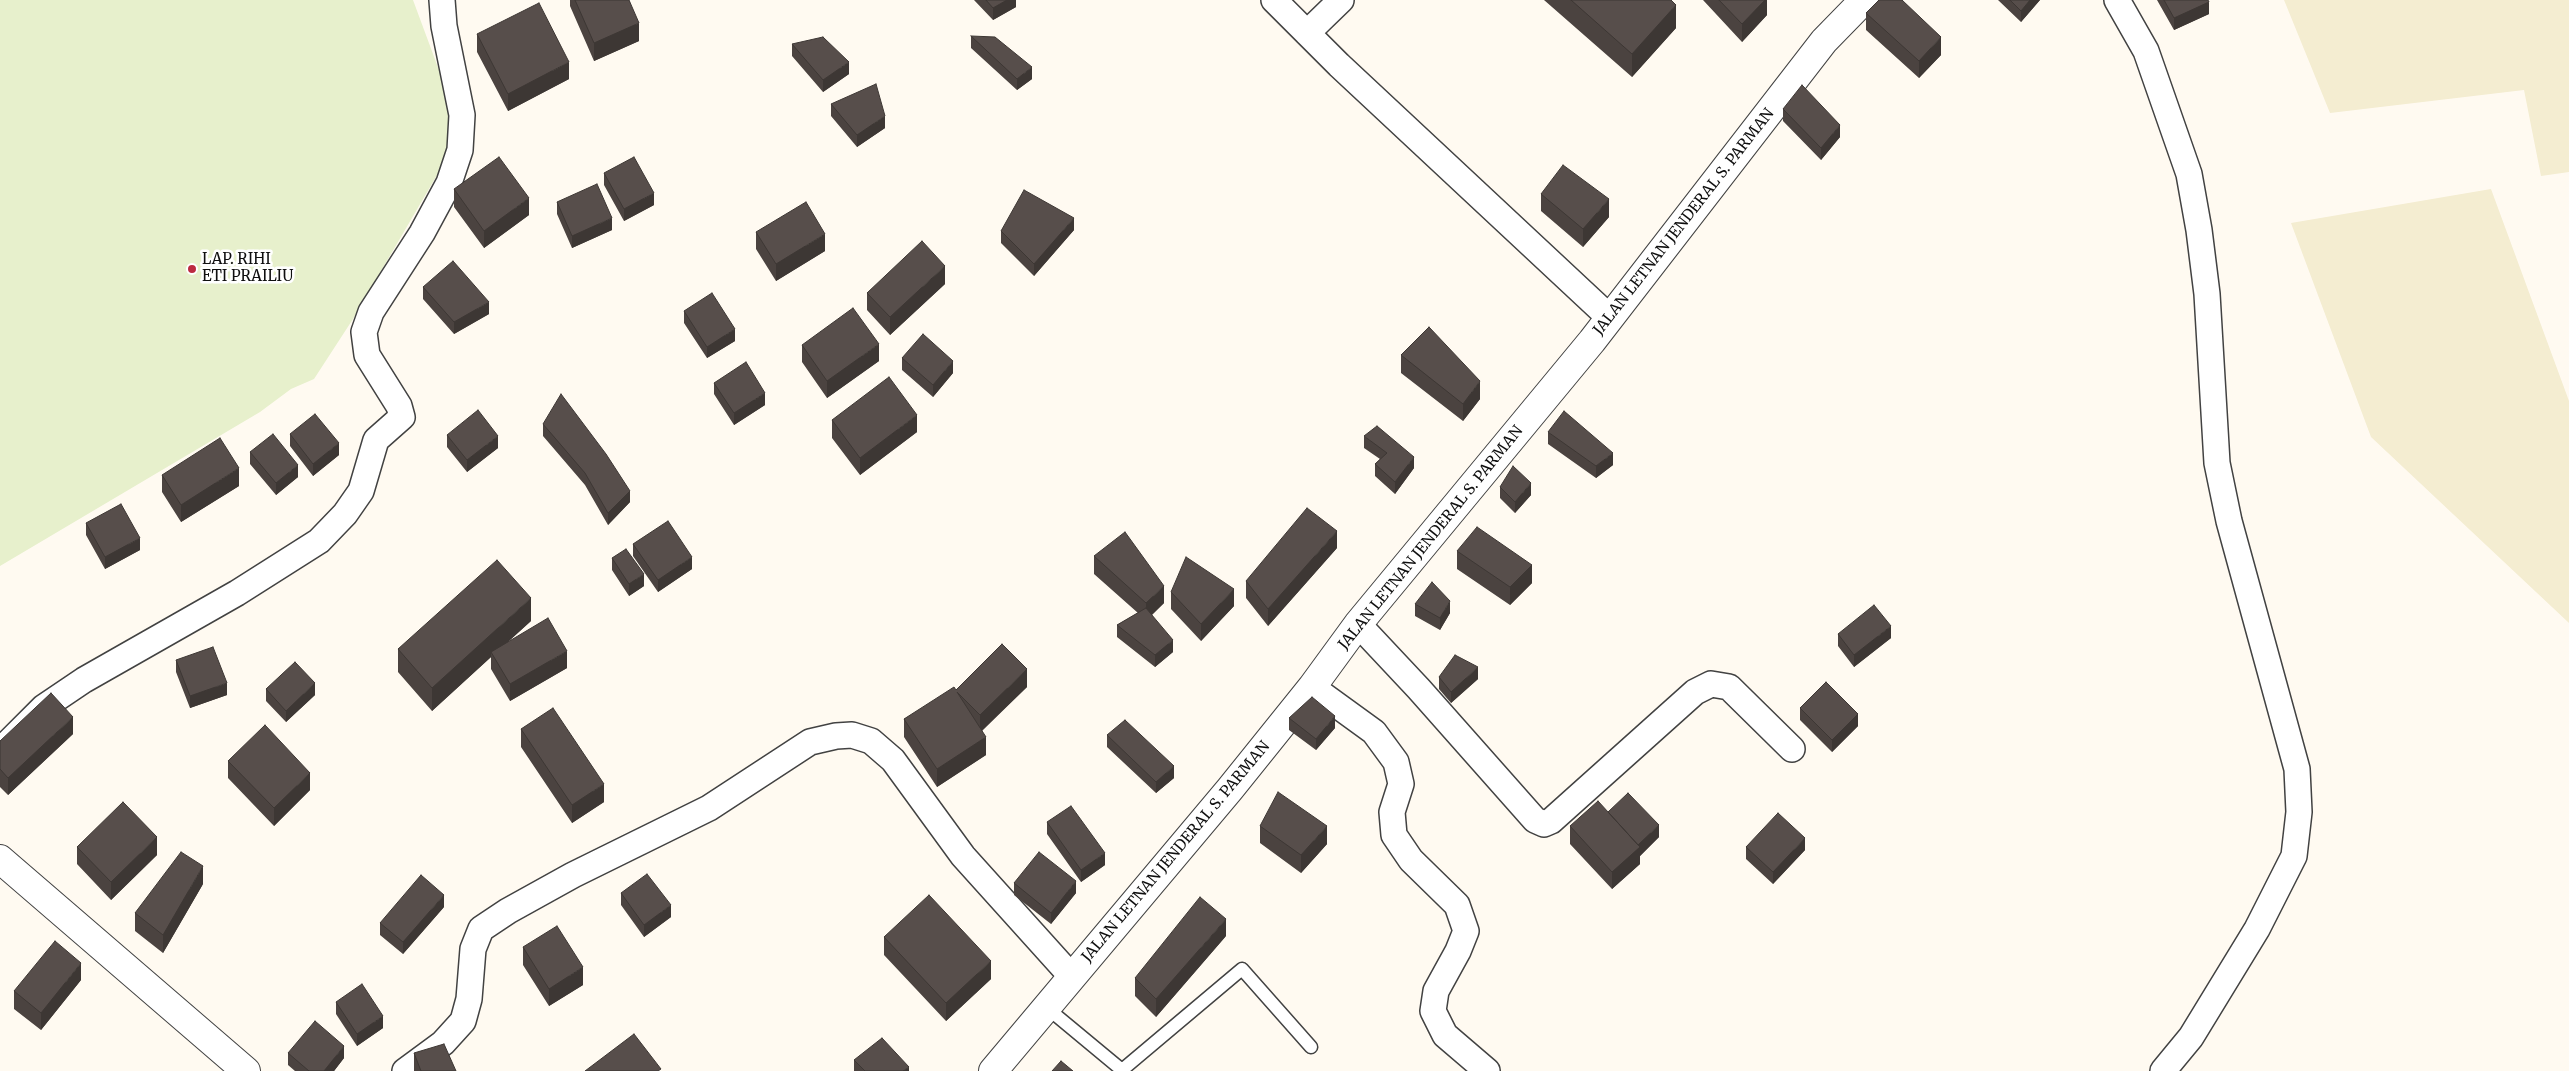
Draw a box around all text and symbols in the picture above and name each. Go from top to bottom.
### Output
street label: JALAN LETNAN JENDERAL S. PARMAN [1590,105,1778,339]
place label: LAP. RIHI ETI PRAILIU [202,251,293,286]
marker: LAP. RIHI ETI PRAILIU [186,263,198,275]
street label: JALAN LETNAN JENDERAL S. PARMAN [1335,422,1527,654]
street label: JALAN LETNAN JENDERAL S. PARMAN [1078,738,1274,966]

